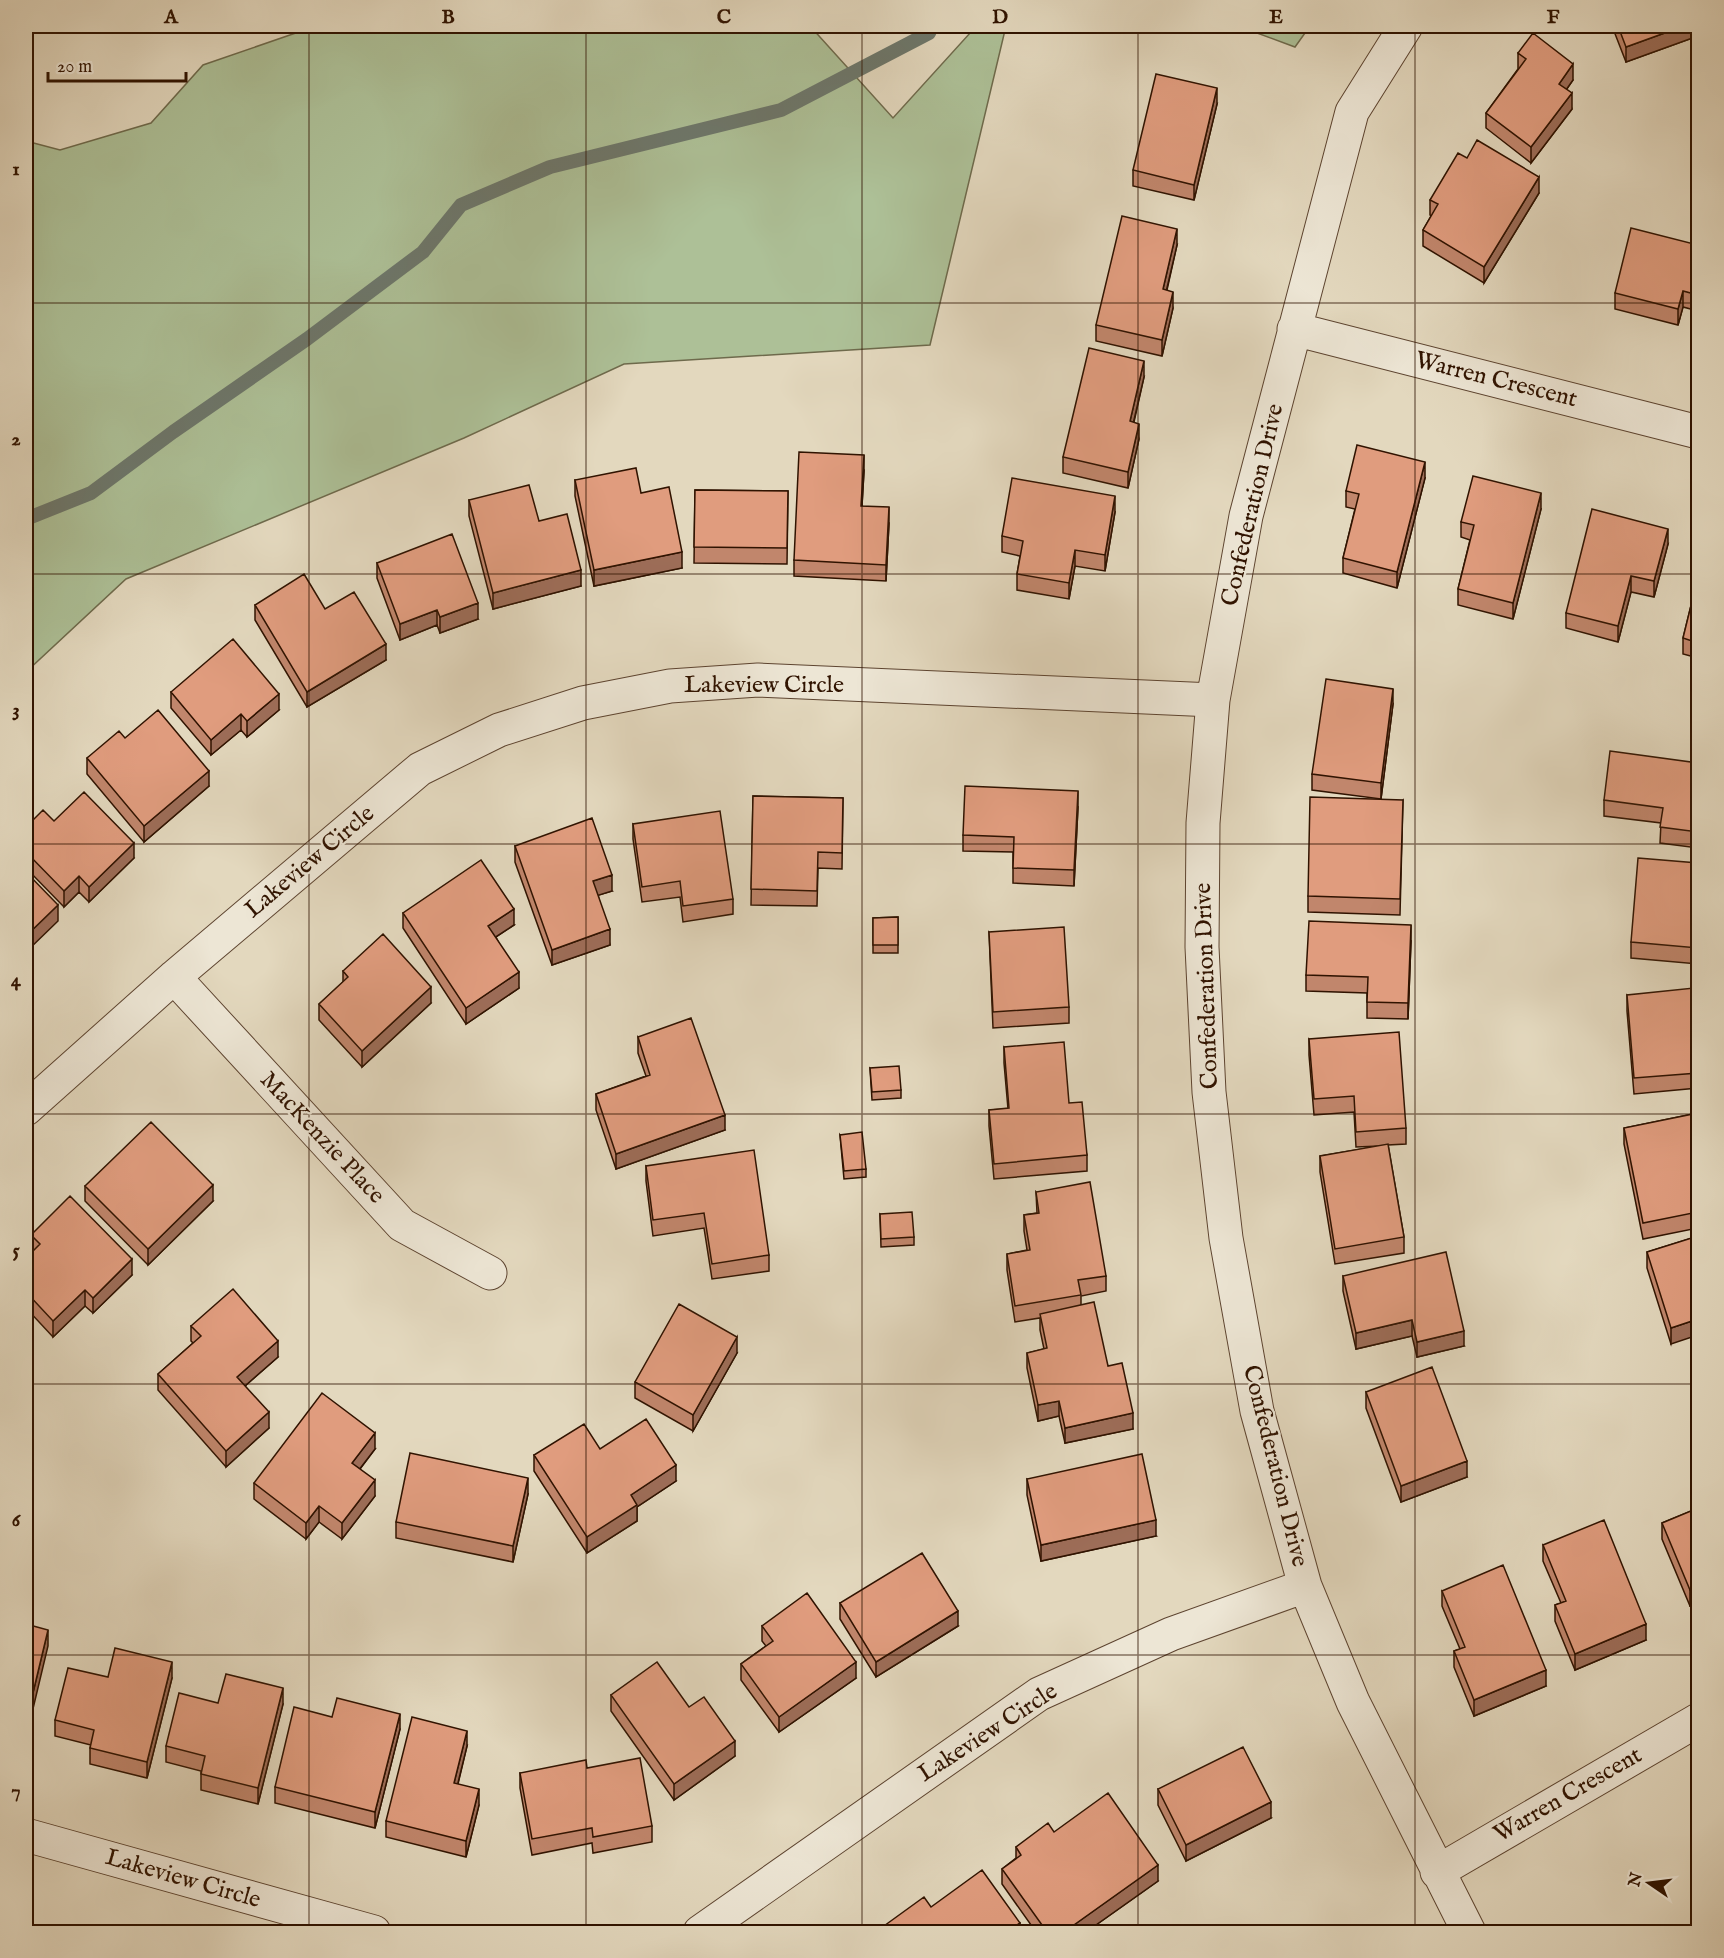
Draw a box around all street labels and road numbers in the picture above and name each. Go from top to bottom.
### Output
street label: Warren Crescent [1412,345,1580,415]
street label: Confederation Drive [1215,401,1291,609]
street label: Lakeview Circle [684,670,844,701]
street label: Lakeview Circle [239,799,381,925]
street label: Confederation Drive [1188,882,1226,1090]
street label: MacKenzie Place [253,1065,391,1211]
street label: Confederation Drive [1235,1362,1315,1570]
street label: Lakeview Circle [912,1676,1064,1790]
street label: Warren Crescent [1488,1740,1648,1850]
street label: Lakeview Circle [102,1842,264,1916]

